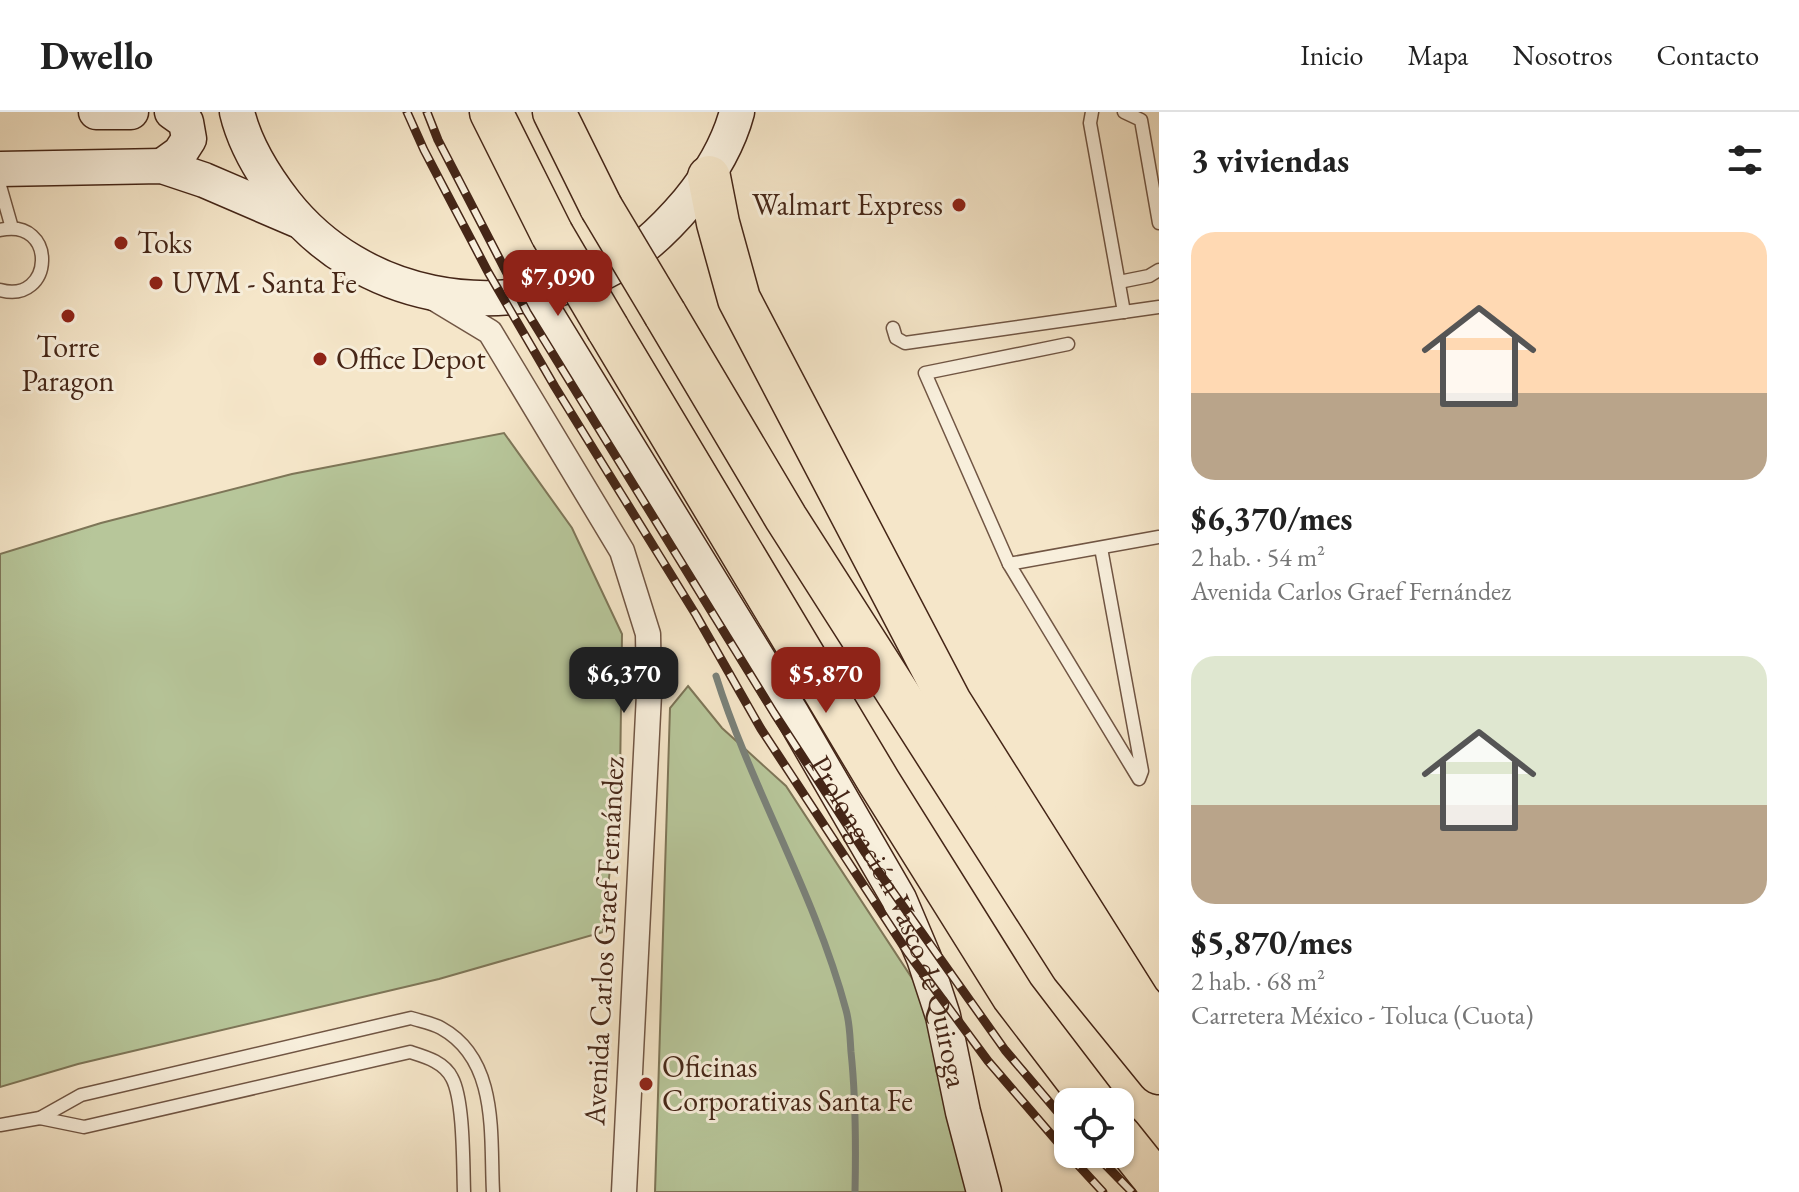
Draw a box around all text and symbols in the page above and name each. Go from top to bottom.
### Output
text: Dwello [40,31,153,80]
text: Inicio [1300,37,1363,73]
text: Mapa [1407,37,1468,73]
text: Nosotros [1512,37,1612,73]
text: Contacto [1656,37,1759,73]
text: 3 viviendas [1191,138,1349,182]
icon: filters [1723,138,1767,182]
place label: Walmart Express [752,185,943,224]
marker: Walmart Express [950,196,968,214]
place label: Toks [137,223,192,262]
marker: Toks [112,234,130,252]
pin: $7,090 [493,250,623,318]
text: $7,090 [521,259,595,293]
place label: UVM - Santa Fe [172,263,357,302]
marker: UVM - Santa Fe [147,274,165,292]
icon: home [1407,284,1551,428]
marker: Torre Paragon [59,307,77,325]
place label: Torre Paragon [22,327,115,400]
place label: Office Depot [336,339,486,378]
marker: Office Depot [311,350,329,368]
text: $6,370/mes [1191,496,1353,540]
text: 2 hab. · 54 m² [1191,540,1325,574]
text: Avenida Carlos Graef Fernández [1191,574,1511,608]
pin: $6,370 [559,647,689,715]
pin: $5,870 [761,647,891,715]
text: $6,370 [587,656,661,690]
text: $5,870 [789,656,863,690]
icon: home [1407,708,1551,852]
street label: Prolongación Vasco de Quiroga [801,748,977,1091]
street label: Avenida Carlos Graef Fernández [574,755,633,1127]
text: $5,870/mes [1191,920,1353,964]
text: 2 hab. · 68 m² [1191,964,1325,998]
text: Carretera México - Toluca (Cuota) [1191,998,1533,1032]
place label: Oficinas Corporativas Santa Fe [662,1047,913,1120]
marker: Oficinas Corporativas Santa Fe [637,1075,655,1093]
map controls [1054,1088,1134,1168]
button: locate [1054,1088,1134,1168]

